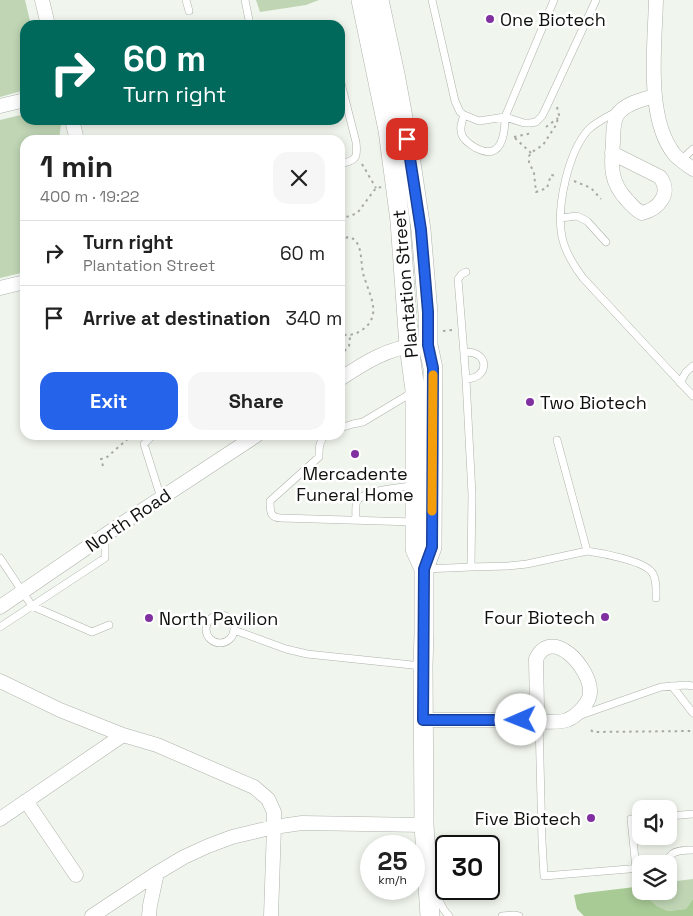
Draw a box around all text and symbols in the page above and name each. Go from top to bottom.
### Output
place label: One Biotech [500,8,606,31]
marker: One Biotech [484,13,496,25]
text: 60 m [123,37,206,81]
icon: right [40,40,105,105]
text: Turn right [123,80,226,108]
pin [386,118,428,160]
icon: arrive [393,125,421,153]
text: 1 min [40,147,113,186]
button: close [273,152,325,204]
text: 400 m · 19:22 [40,186,139,207]
street label: Plantation Street [387,209,423,359]
text: Turn right [83,230,173,255]
icon: right [40,239,68,267]
text: 60 m [280,241,325,266]
text: Plantation Street [83,255,215,276]
icon: arrive [40,304,68,332]
text: Arrive at destination [83,306,271,331]
text: 340 m [286,306,342,331]
button: Exit [40,372,178,430]
button: Share [188,372,325,430]
place label: Two Biotech [540,391,647,414]
marker: Two Biotech [524,396,536,408]
marker: Mercadente Funeral Home [349,448,361,460]
place label: Mercadente Funeral Home [296,462,414,506]
street label: North Road [81,483,175,557]
place label: Four Biotech [484,606,595,629]
place label: North Pavilion [159,607,278,630]
marker: Four Biotech [599,611,611,623]
marker: North Pavilion [143,612,155,624]
position arrow [494,693,546,745]
map controls [632,800,677,900]
button: sound [632,800,677,845]
place label: Five Biotech [475,807,581,830]
marker: Five Biotech [585,812,597,824]
speed limit sign: 30 [435,835,500,900]
text: 25 [378,845,407,877]
button: layers [632,855,677,900]
text: km/h [378,872,407,888]

